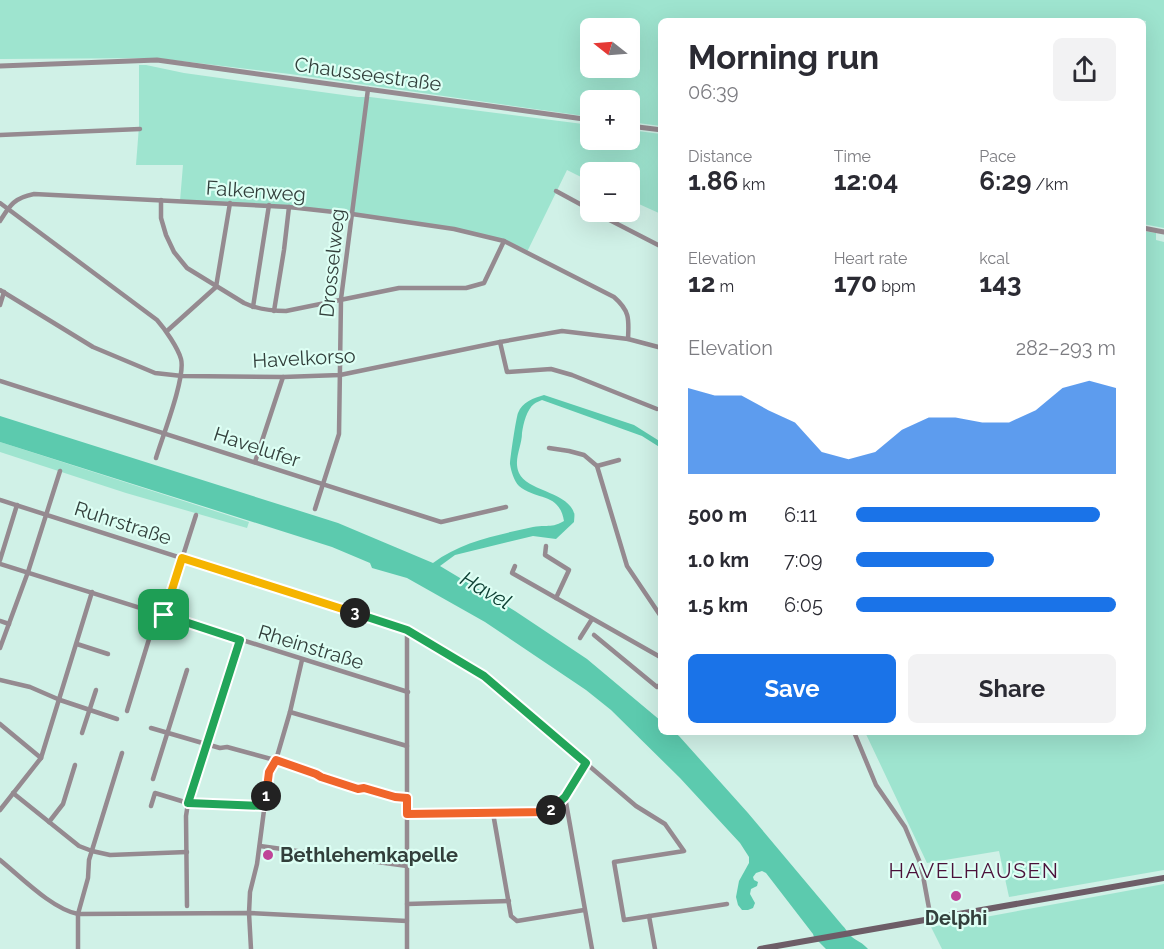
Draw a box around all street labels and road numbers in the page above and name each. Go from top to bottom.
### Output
street label: Chausseestraße [293,52,443,96]
street label: Falkenweg [205,176,307,206]
street label: Drosselweg [314,208,350,318]
street label: Havelkorso [252,343,356,373]
street label: Havelufer [211,422,303,472]
street label: Ruhrstraße [72,496,175,550]
street label: Rheinstraße [255,620,367,675]

